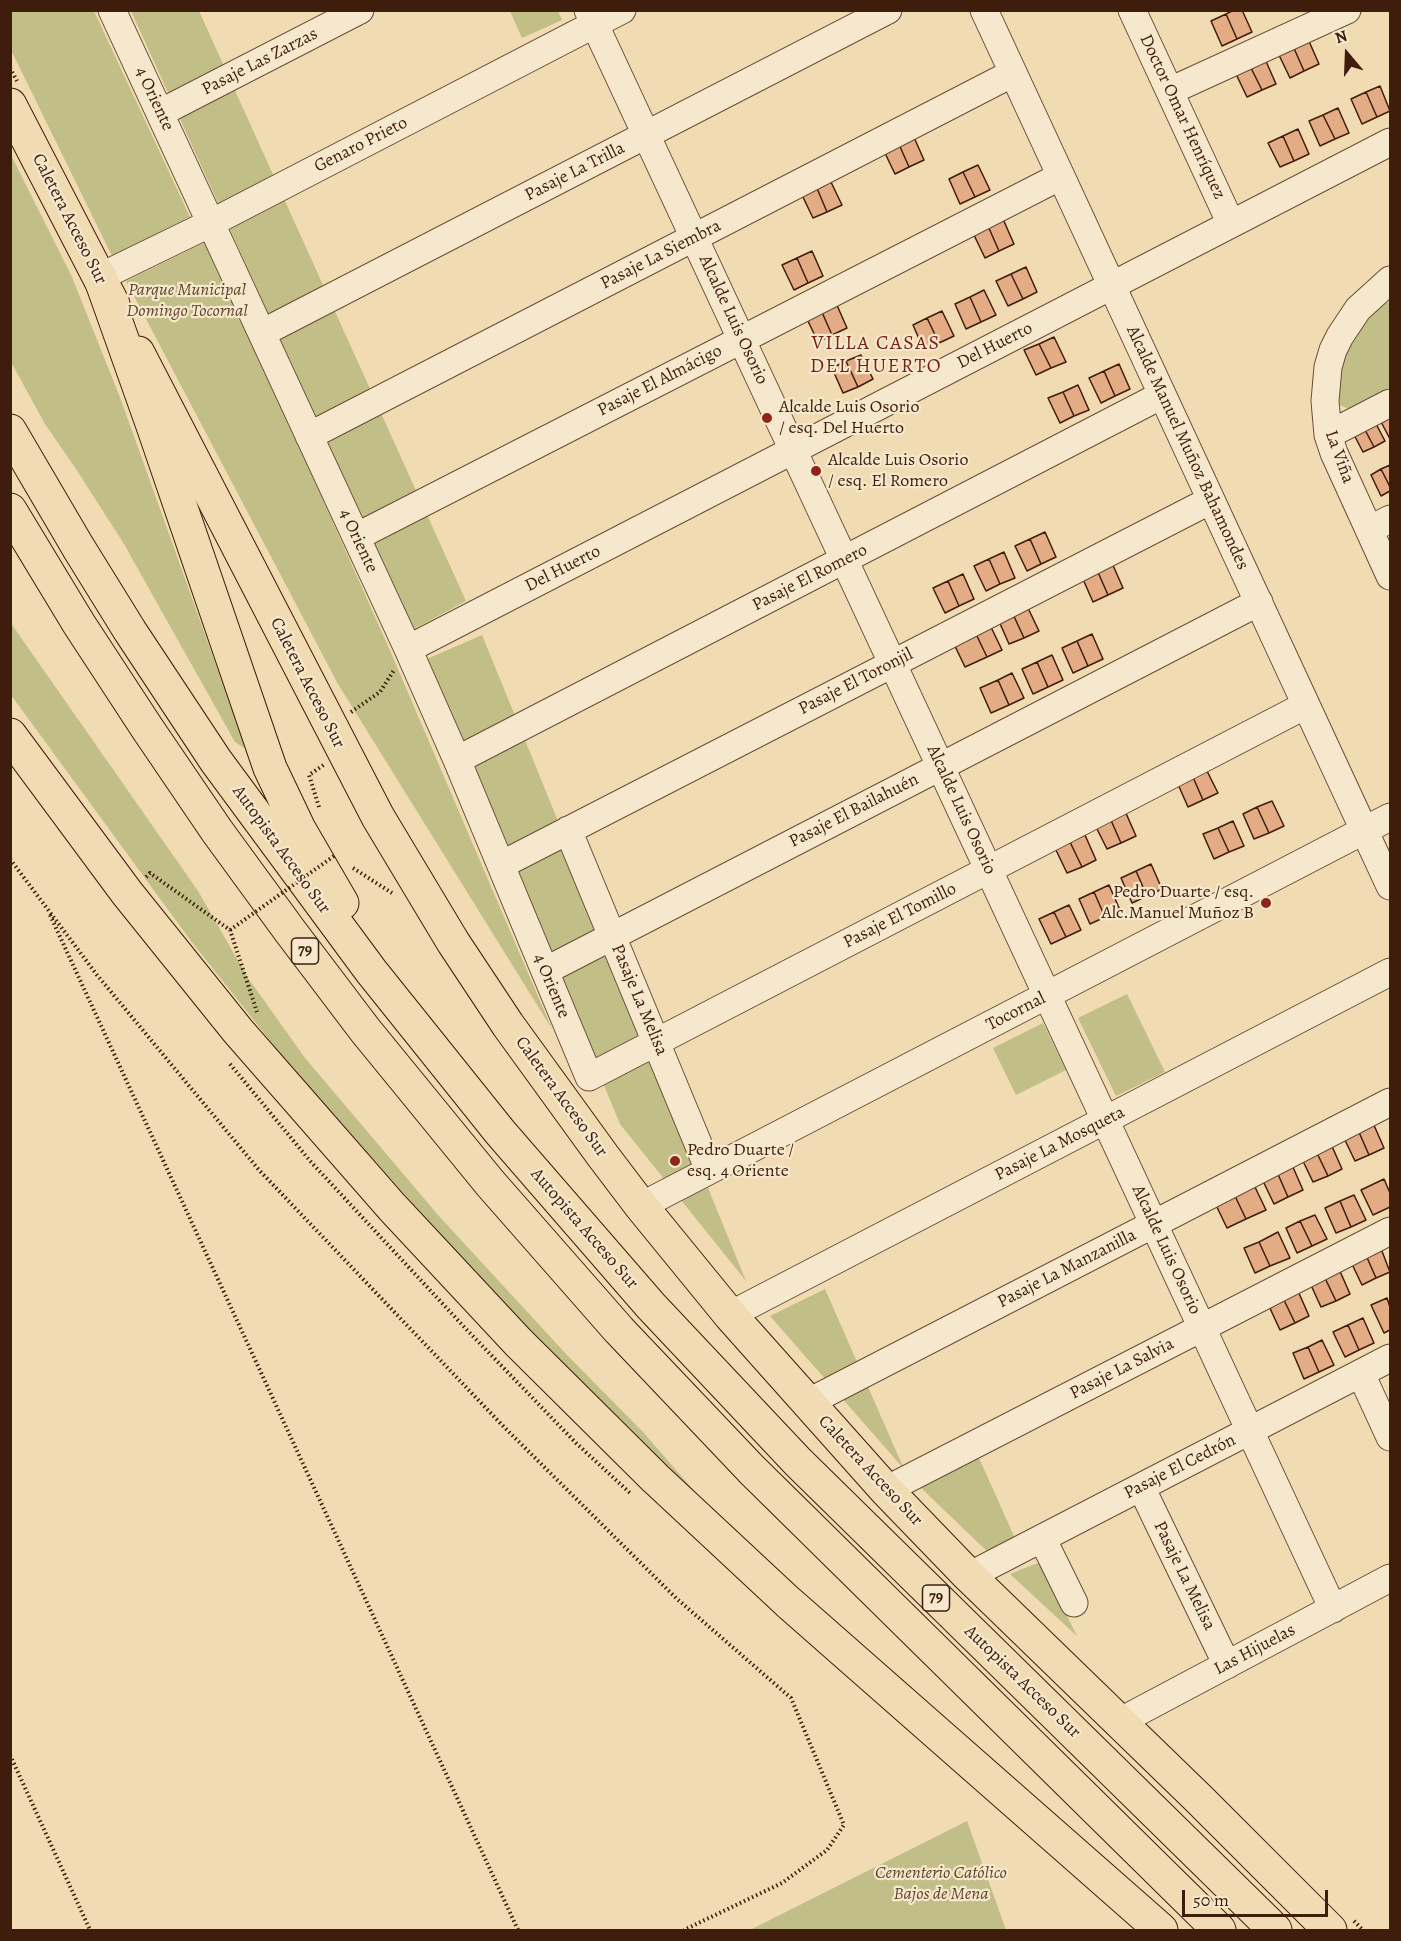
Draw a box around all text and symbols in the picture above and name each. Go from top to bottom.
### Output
street label: Pasaje Las Zarzas [198,23,322,101]
north arrow [1317,24,1377,84]
text: N [1332,25,1350,49]
street label: Doctor Omar Henríquez [1134,31,1230,203]
street label: 4 Oriente [130,64,178,134]
street label: Genaro Prieto [311,112,411,178]
street label: Pasaje La Trilla [521,138,629,206]
street label: Caletera Acceso Sur [27,150,111,288]
street label: Pasaje La Siembra [597,215,725,295]
street label: Alcalde Luis Osorio [694,252,772,388]
park label: Parque Municipal Domingo Tocornal [126,280,248,322]
street label: Del Huerto [954,318,1036,374]
street label: Alcalde Manuel Muñoz Bahamondes [1121,323,1253,573]
district label: VILLA CASAS DEL HUERTO [810,332,942,379]
street label: Pasaje El Almácigo [594,340,726,422]
place label: Alcalde Luis Osorio / esq. Del Huerto [779,397,919,440]
marker: Alcalde Luis Osorio / esq. Del Huerto [760,411,774,425]
street label: La Viña [1319,428,1359,486]
place label: Alcalde Luis Osorio / esq. El Romero [828,450,968,492]
marker: Alcalde Luis Osorio / esq. El Romero [809,464,823,478]
street label: 4 Oriente [334,506,382,576]
street label: Pasaje El Romero [749,540,871,616]
street label: Del Huerto [522,541,604,597]
street label: Caletera Acceso Sur [265,614,349,752]
street label: Pasaje El Toronjil [795,644,917,720]
street label: Alcalde Luis Osorio [922,742,1000,878]
street label: Pasaje El Bailahuén [786,769,922,853]
street label: Autopista Acceso Sur [227,782,335,918]
street label: Pasaje El Tomillo [840,878,960,954]
place label: Pedro Duarte / esq. Alc.Manuel Muñoz B [1102,882,1254,924]
marker: Pedro Duarte / esq. Alc.Manuel Muñoz B [1259,896,1273,910]
road number: 79 [292,938,318,964]
street label: Pasaje La Melisa [606,941,672,1059]
street label: 4 Oriente [528,950,574,1022]
street label: Tocornal [983,988,1049,1036]
street label: Caletera Acceso Sur [510,1033,612,1161]
street label: Pasaje La Mosqueta [991,1102,1129,1186]
place label: Pedro Duarte / esq. 4 Oriente [687,1140,794,1182]
marker: Pedro Duarte / esq. 4 Oriente [668,1154,682,1168]
street label: Autopista Acceso Sur [526,1164,642,1294]
street label: Alcalde Luis Osorio [1127,1182,1205,1318]
street label: Pasaje La Manzanilla [994,1225,1140,1313]
street label: Pasaje La Salvia [1066,1333,1178,1405]
street label: Caletera Acceso Sur [813,1411,927,1531]
street label: Pasaje El Cedrón [1121,1430,1239,1504]
street label: Pasaje La Melisa [1148,1518,1220,1634]
road number: 79 [922,1585,950,1611]
street label: Las Hijuelas [1211,1620,1299,1680]
street label: Autopista Acceso Sur [959,1621,1085,1743]
park label: Cementerio Católico Bajos de Mena [875,1863,1007,1906]
scale bar [1185,1878,1330,1916]
text: 50 m [1193,1888,1229,1912]

